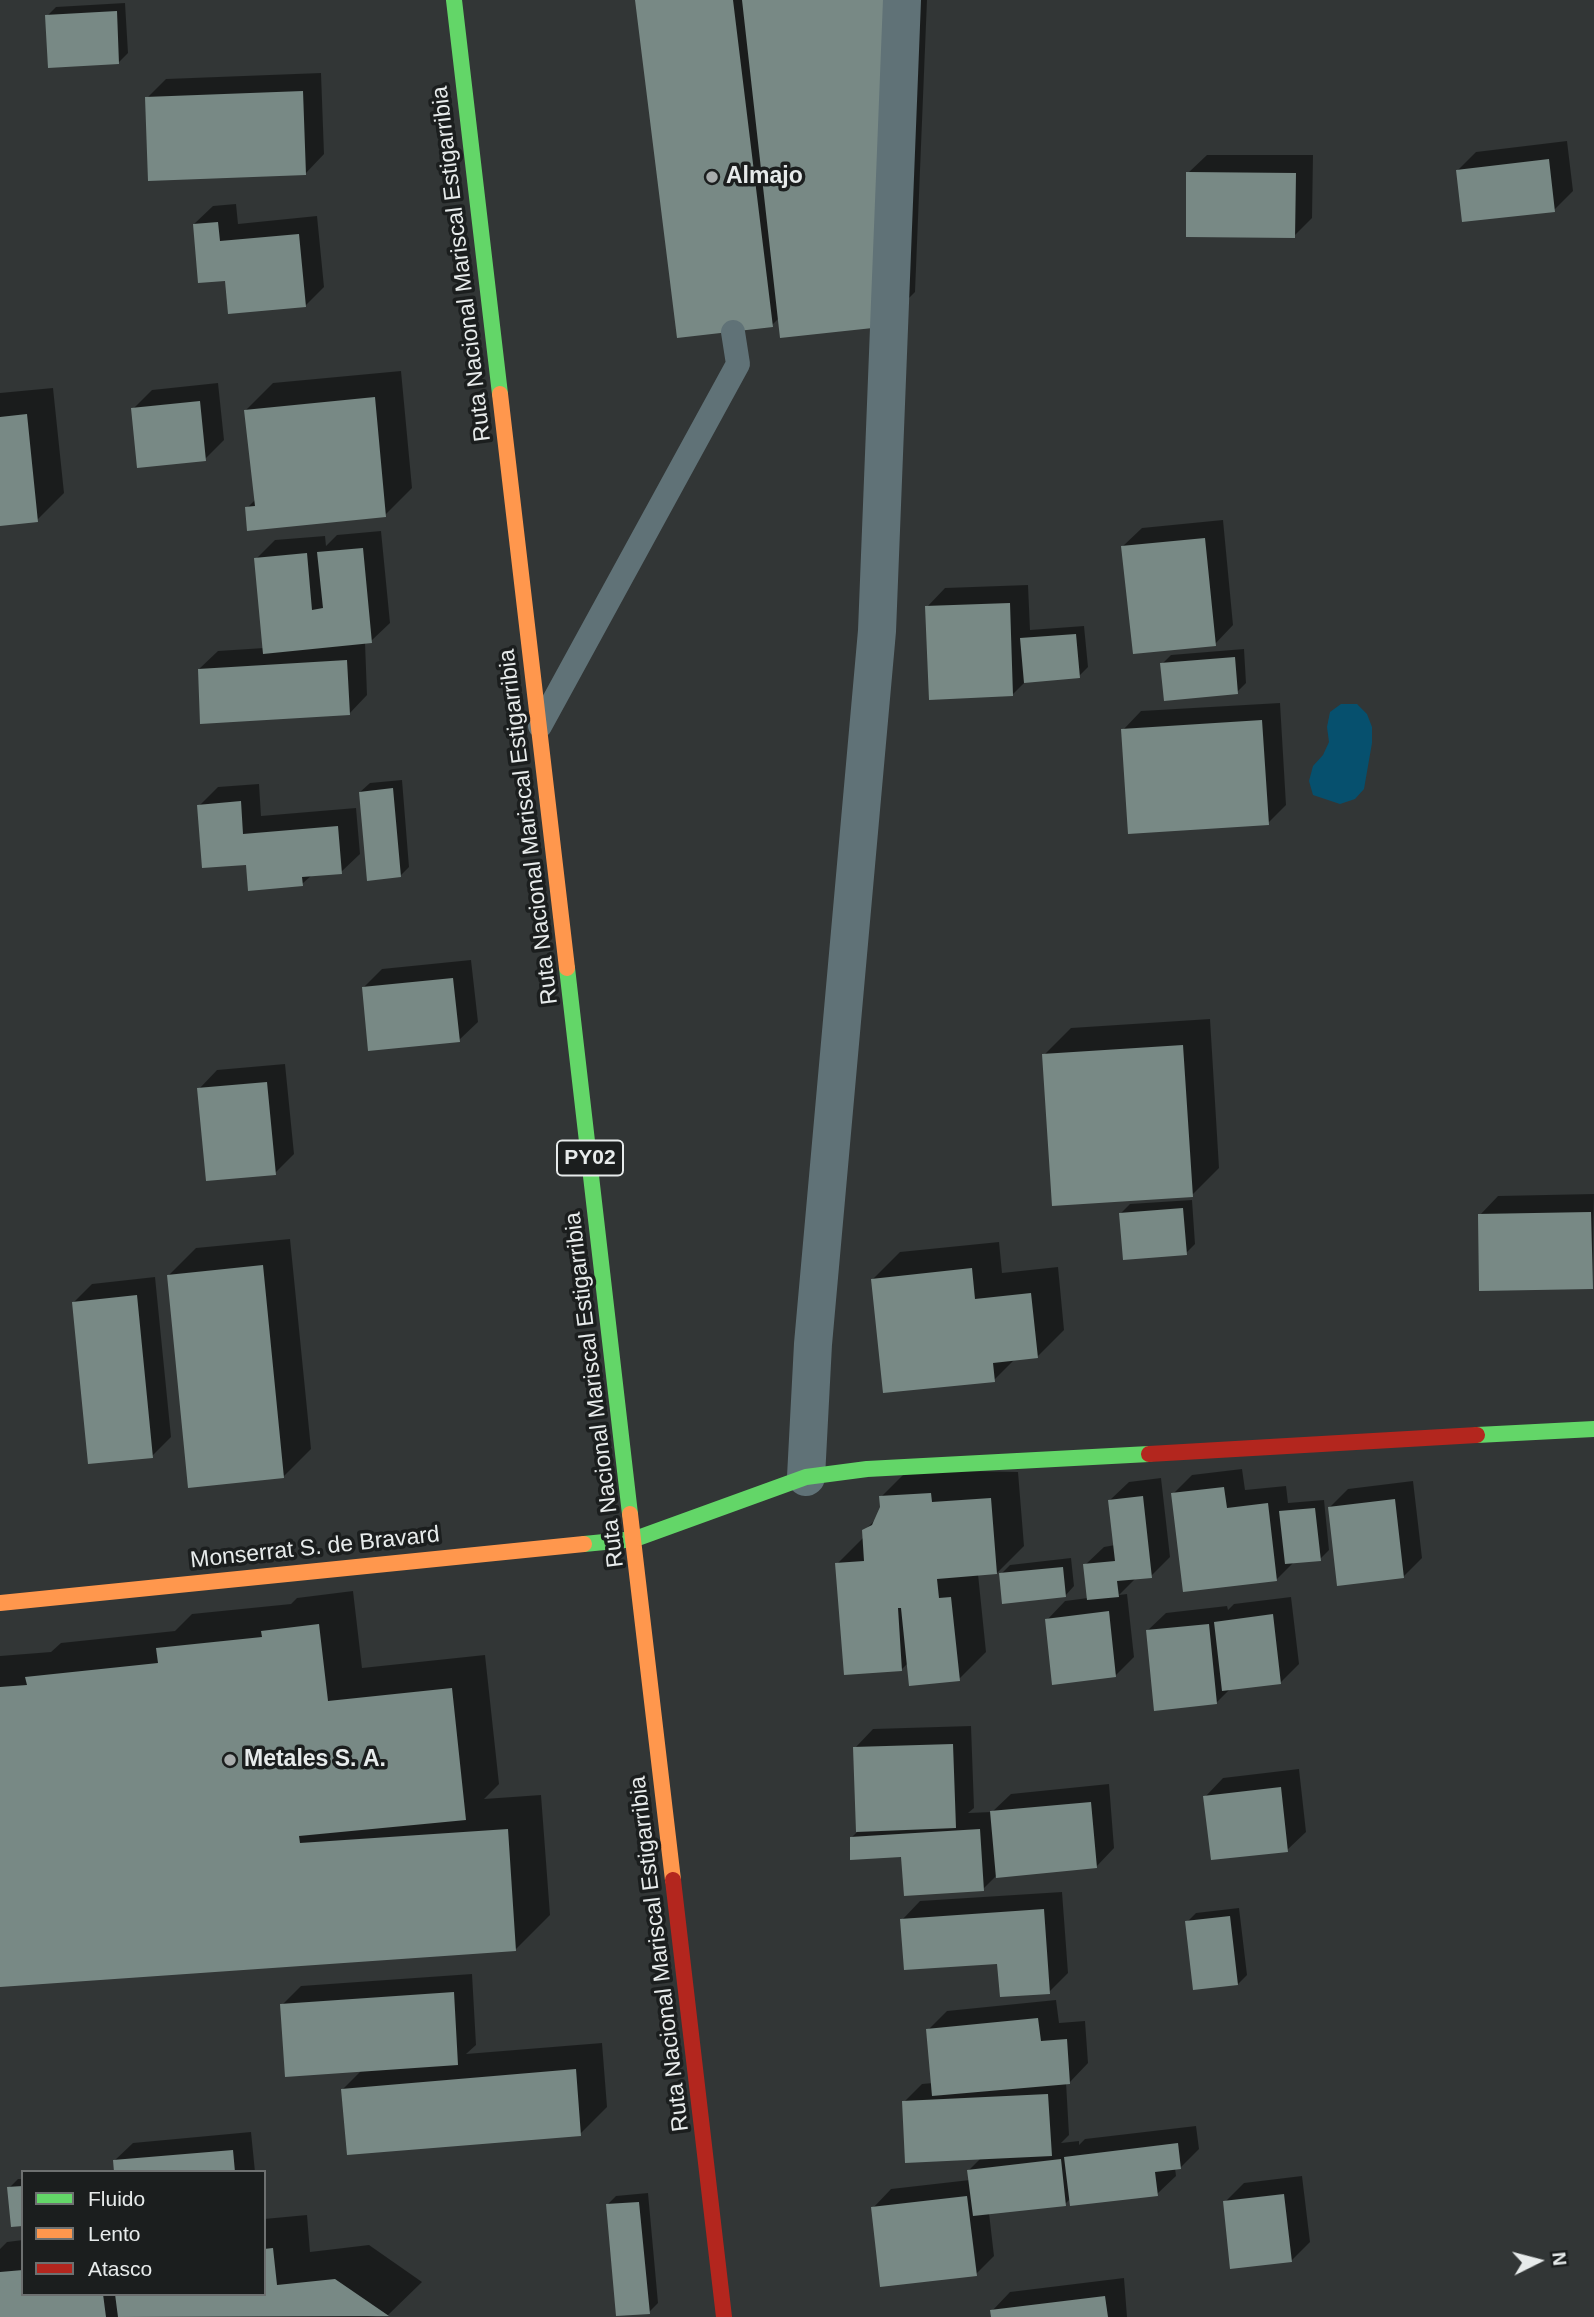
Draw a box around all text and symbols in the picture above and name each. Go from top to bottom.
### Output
street label: Ruta Nacional Mariscal Estigarribia [426,85,498,443]
place label: Almajo [726,163,803,191]
marker: Almajo [704,169,720,185]
street label: Ruta Nacional Mariscal Estigarribia [493,648,565,1006]
road number: PY02 [557,1140,623,1176]
street label: Ruta Nacional Mariscal Estigarribia [559,1211,631,1569]
street label: Monserrat S. de Bravard [189,1521,441,1575]
place label: Metales S. A. [244,1746,386,1774]
marker: Metales S. A. [222,1752,238,1768]
street label: Ruta Nacional Mariscal Estigarribia [624,1775,696,2133]
legend [21,2170,266,2296]
text: Fluido [88,2187,145,2210]
text: Lento [88,2222,141,2245]
north arrow [1503,2226,1573,2296]
text: N [1548,2251,1571,2267]
text: Atasco [88,2257,152,2280]

